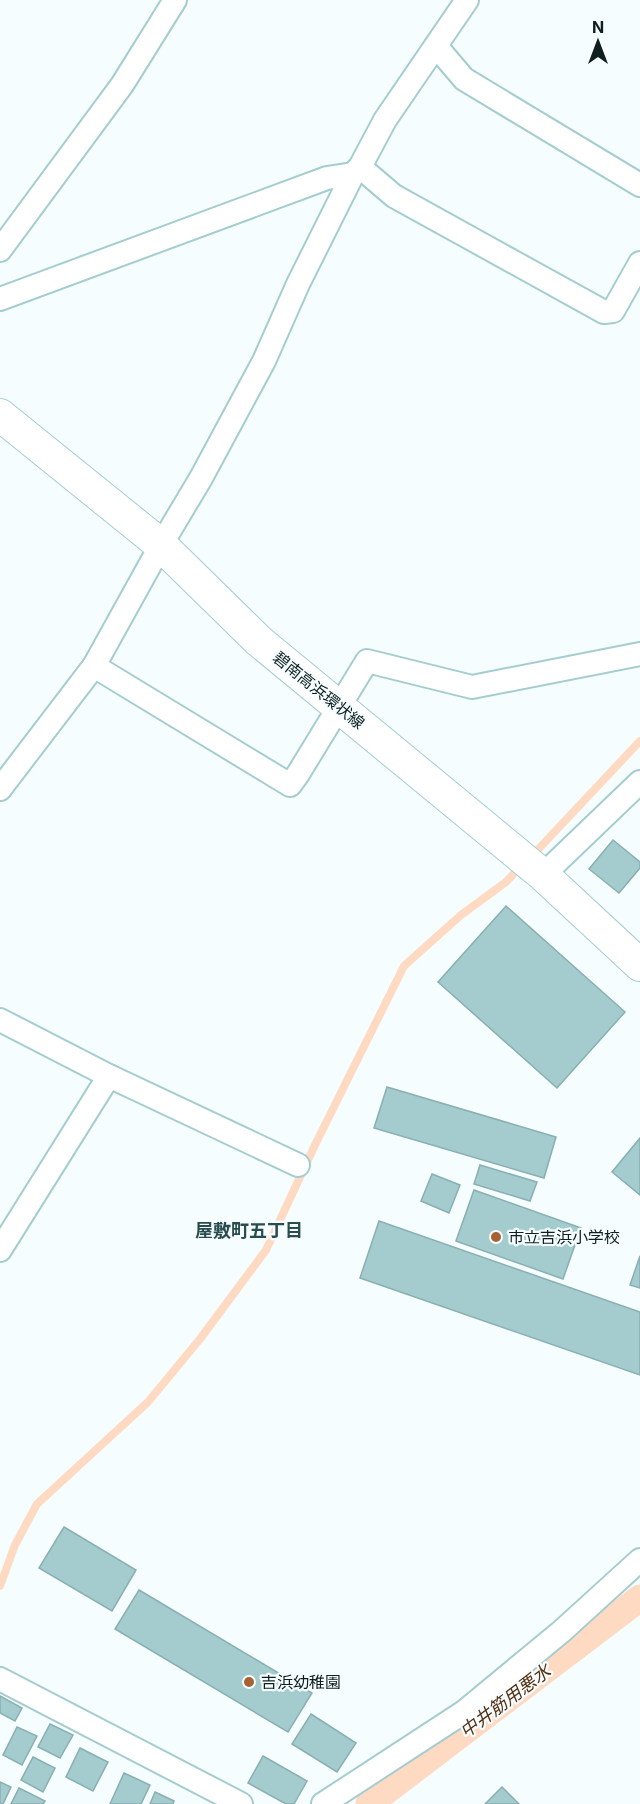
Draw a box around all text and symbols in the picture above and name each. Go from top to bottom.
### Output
north arrow [568,12,628,72]
text: N [592,17,604,37]
street label: 碧南高浜環状線 [269,647,369,733]
district label: 屋敷町五丁目 [195,1220,303,1241]
place label: 市立吉浜小学校 [508,1227,620,1247]
marker: 市立吉浜小学校 [489,1230,503,1244]
water label: 中井筋用悪水 [456,1659,556,1742]
place label: 吉浜幼稚園 [261,1672,341,1692]
marker: 吉浜幼稚園 [242,1675,256,1689]

